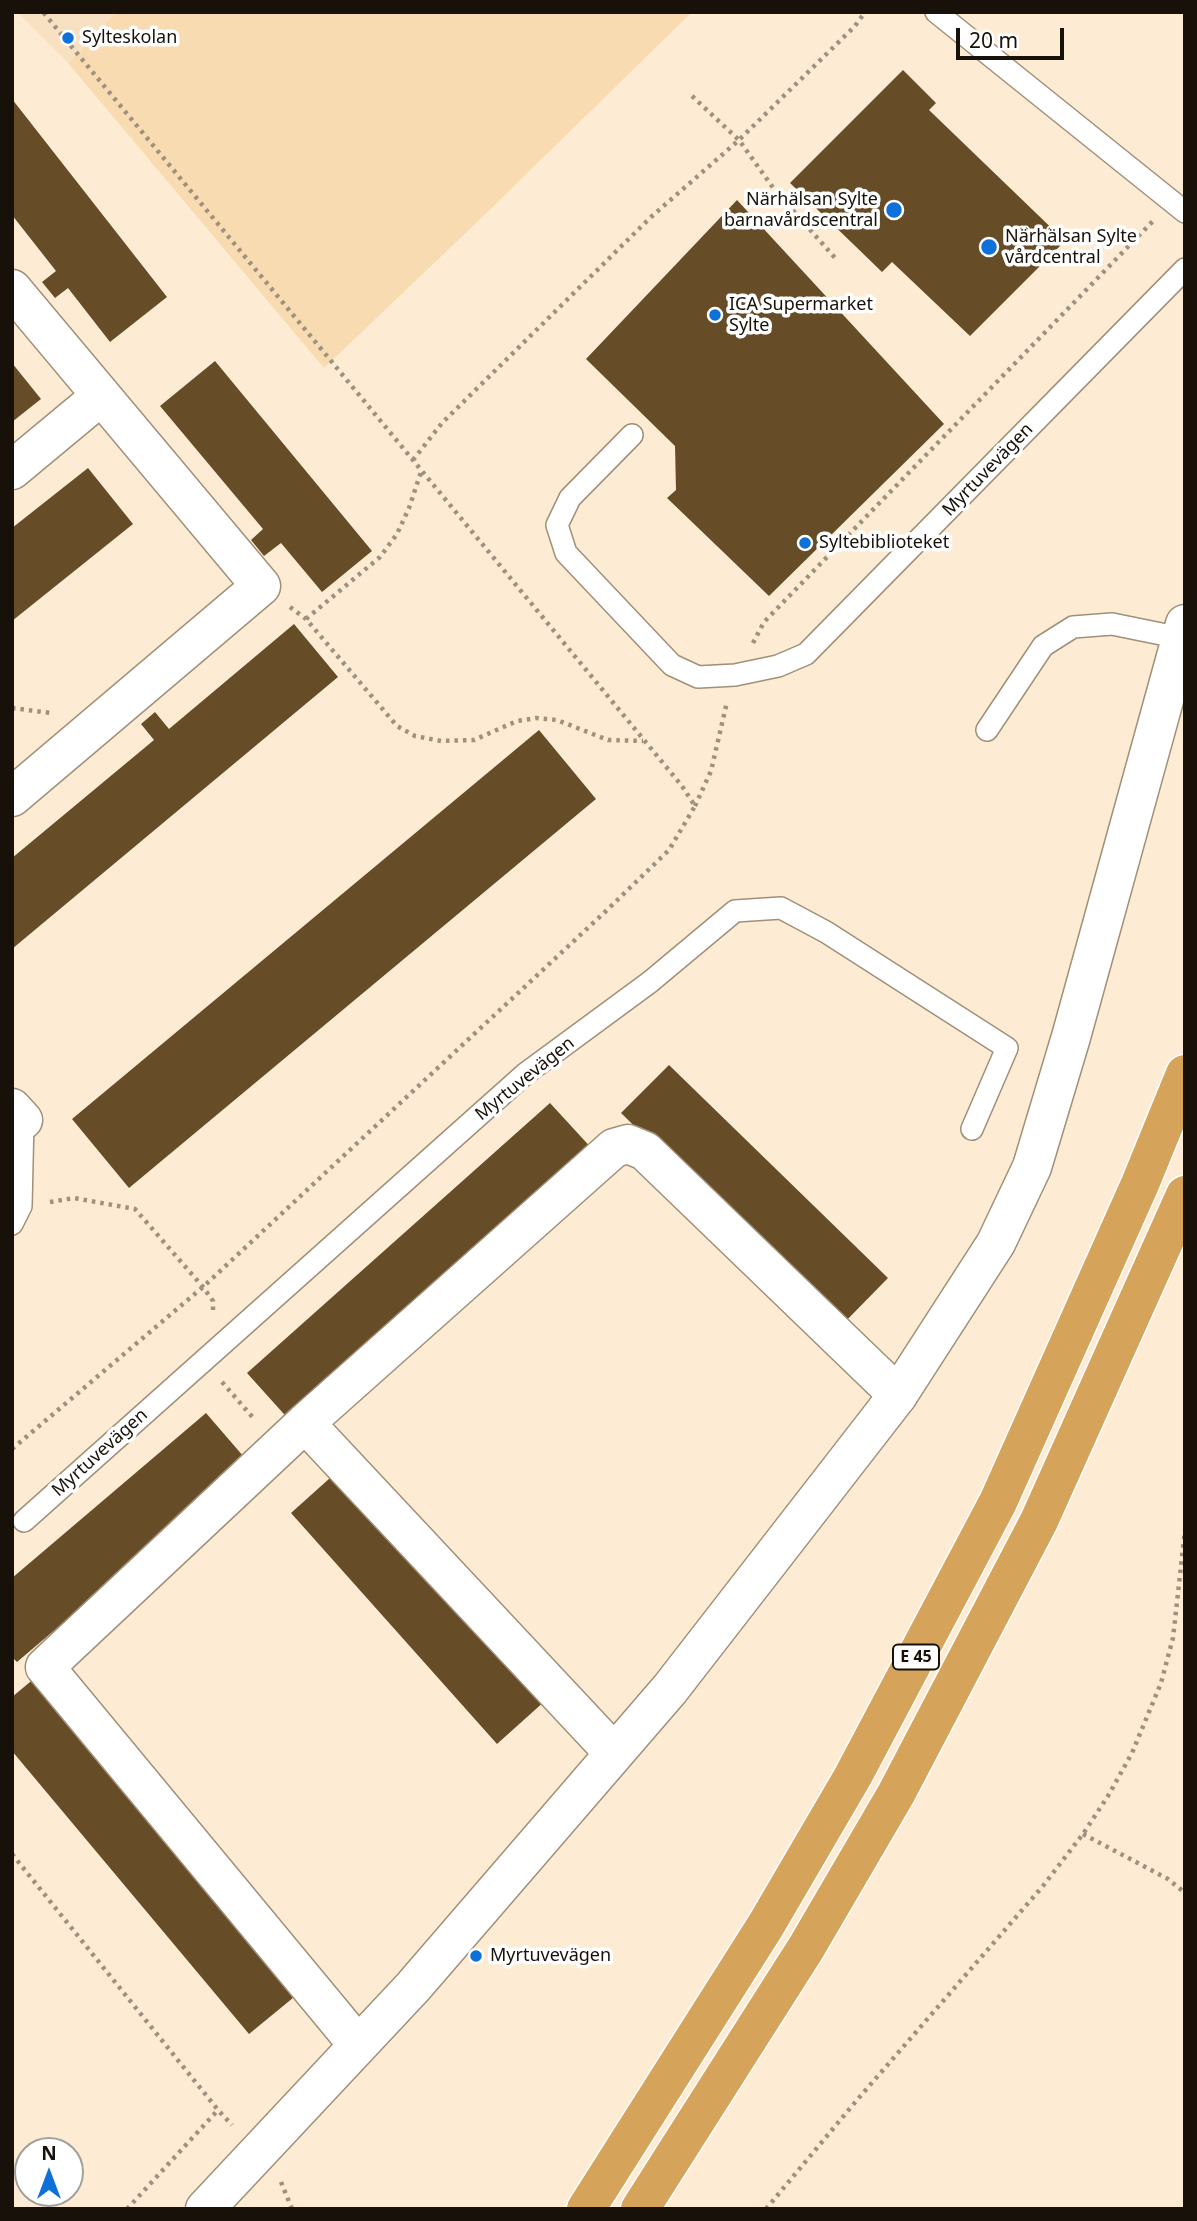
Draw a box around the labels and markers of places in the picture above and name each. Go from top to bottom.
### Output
place label: Sylteskolan [82,27,177,49]
marker: Sylteskolan [60,30,76,46]
place label: Närhälsan Sylte barnavårdscentral [724,189,878,232]
marker: Närhälsan Sylte barnavårdscentral [884,200,904,220]
place label: Närhälsan Sylte vårdcentral [1005,226,1137,268]
marker: Närhälsan Sylte vårdcentral [979,237,999,257]
place label: ICA Supermarket Sylte [729,294,873,336]
marker: ICA Supermarket Sylte [707,307,723,323]
place label: Syltebiblioteket [819,532,949,554]
marker: Syltebiblioteket [797,535,813,551]
place label: Myrtuvevägen [490,1945,611,1967]
marker: Myrtuvevägen [468,1948,484,1964]

